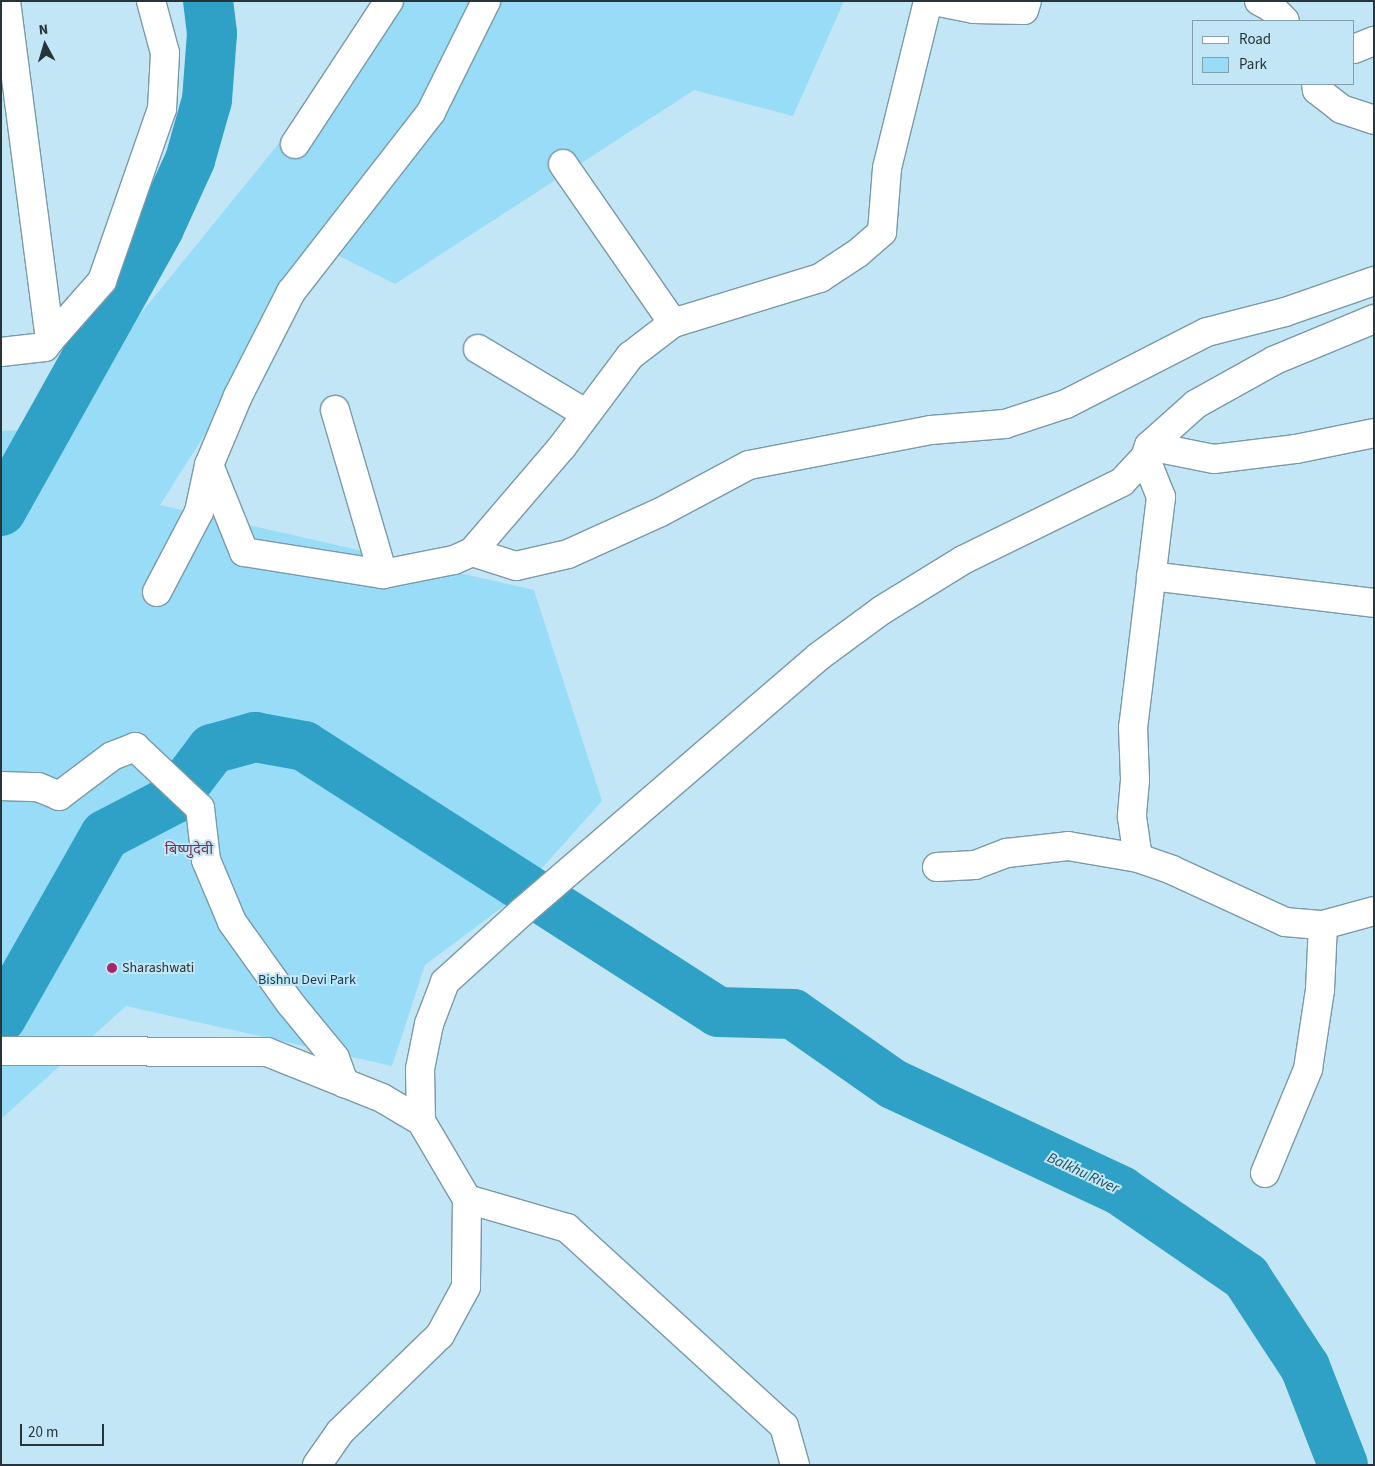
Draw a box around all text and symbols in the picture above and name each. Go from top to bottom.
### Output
north arrow [20,20,70,70]
text: N [38,20,49,41]
legend [1192,20,1355,85]
text: Road [1239,29,1271,50]
text: Park [1239,54,1267,75]
district label: बिष्णुदेवी [165,841,213,859]
place label: Sharashwati [122,960,194,976]
marker: Sharashwati [106,962,118,974]
park label: Bishnu Devi Park [258,972,356,988]
water label: Balkhu River [1044,1149,1122,1197]
scale bar [22,1414,106,1446]
text: 20 m [28,1422,58,1443]

